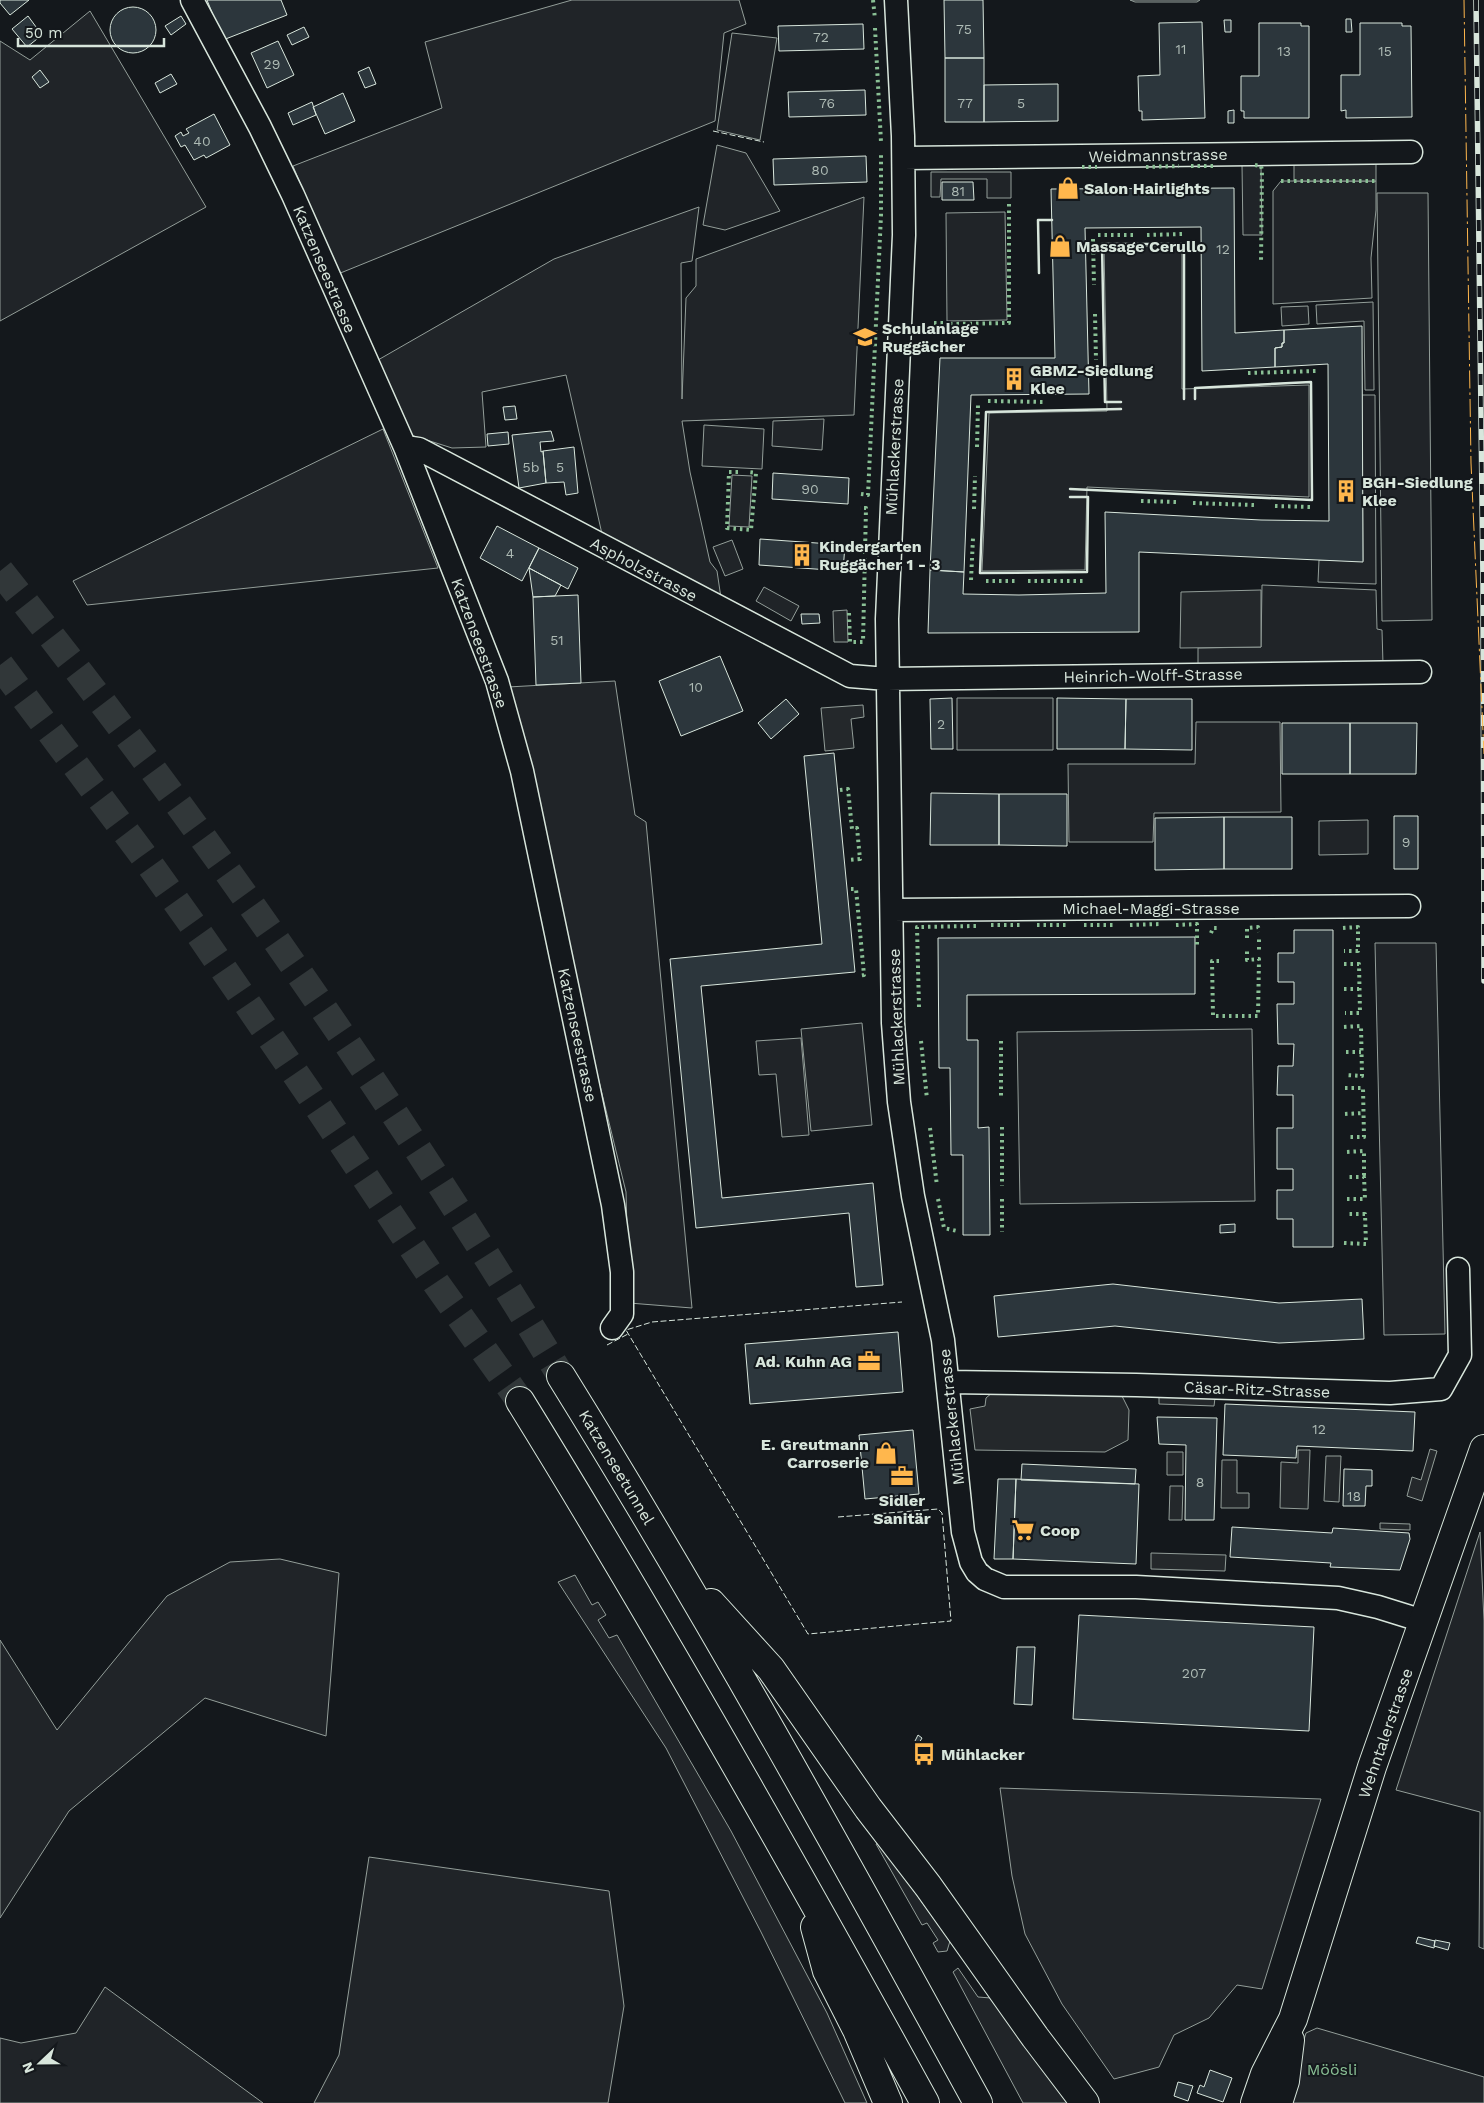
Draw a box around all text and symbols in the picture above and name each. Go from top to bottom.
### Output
scale bar [18,15,164,47]
house number: 75 [956,21,972,37]
text: 50 m [25,24,62,42]
house number: 72 [813,29,829,45]
house number: 11 [1176,41,1186,57]
house number: 13 [1277,43,1291,59]
house number: 15 [1378,43,1392,59]
house number: 29 [264,56,280,72]
house number: 76 [819,95,835,111]
house number: 77 [957,95,973,111]
house number: 5 [1017,95,1025,111]
house number: 40 [193,133,211,149]
street label: Weidmannstrasse [1088,145,1228,166]
house number: 80 [811,162,829,178]
shop icon: Salon Hairlights [1055,175,1081,201]
place label: Salon Hairlights [1084,179,1210,198]
house number: 81 [951,183,965,199]
street label: Katzenseestrasse [289,203,360,336]
shop icon: Massage Cerullo [1047,233,1073,259]
place label: Massage Cerullo [1076,237,1206,256]
house number: 12 [1216,241,1230,257]
place label: Schulanlage Ruggächer [882,319,979,356]
school or university icon: Schulanlage Ruggächer [852,324,878,350]
place label: GBMZ-Siedlung Klee [1030,361,1153,398]
building icon: GBMZ-Siedlung Klee [1001,366,1027,392]
street label: Mühlackerstrasse [881,378,908,516]
house number: 5b [523,459,539,475]
house number: 5 [556,459,564,475]
place label: BGH-Siedlung Klee [1362,473,1473,510]
building icon: BGH-Siedlung Klee [1333,478,1359,504]
house number: 90 [801,481,819,497]
street label: Aspholzstrasse [587,533,701,606]
place label: Kindergarten Ruggächer 1 - 3 [819,537,940,574]
building icon: Kindergarten Ruggächer 1 - 3 [789,542,815,568]
house number: 4 [506,545,514,561]
street label: Katzenseestrasse [447,576,512,711]
house number: 51 [550,632,564,648]
street label: Heinrich-Wolff-Strasse [1063,664,1243,687]
house number: 10 [689,679,703,695]
house number: 2 [937,716,945,732]
house number: 9 [1402,834,1410,850]
street label: Michael-Maggi-Strasse [1062,899,1240,918]
street label: Mühlackerstrasse [885,948,908,1086]
street label: Katzenseestrasse [554,966,601,1104]
office icon: Ad. Kuhn AG [856,1348,882,1374]
street label: Mühlackerstrasse [935,1348,968,1486]
place label: Ad. Kuhn AG [755,1352,852,1371]
street label: Cäsar-Ritz-Strasse [1183,1377,1331,1402]
street label: Katzenseetunnel [575,1406,658,1528]
house number: 12 [1312,1421,1326,1437]
place label: E. Greutmann Carroserie [761,1435,869,1472]
shop icon: E. Greutmann Carroserie [873,1440,899,1466]
office icon: Sidler Sanitär [889,1463,915,1489]
house number: 8 [1196,1474,1204,1490]
house number: 18 [1347,1488,1361,1504]
place label: Sidler Sanitär [873,1491,931,1528]
supermarket icon: Coop [1010,1517,1036,1543]
place label: Coop [1040,1521,1080,1540]
house number: 207 [1182,1665,1206,1681]
street label: Wehntalerstrasse [1354,1666,1417,1801]
bus stop icon: Mühlacker [911,1741,937,1767]
place label: Mühlacker [941,1745,1025,1764]
north arrow [15,2038,65,2088]
text: N [19,2060,37,2076]
park label: Möösli [1307,2060,1357,2079]

